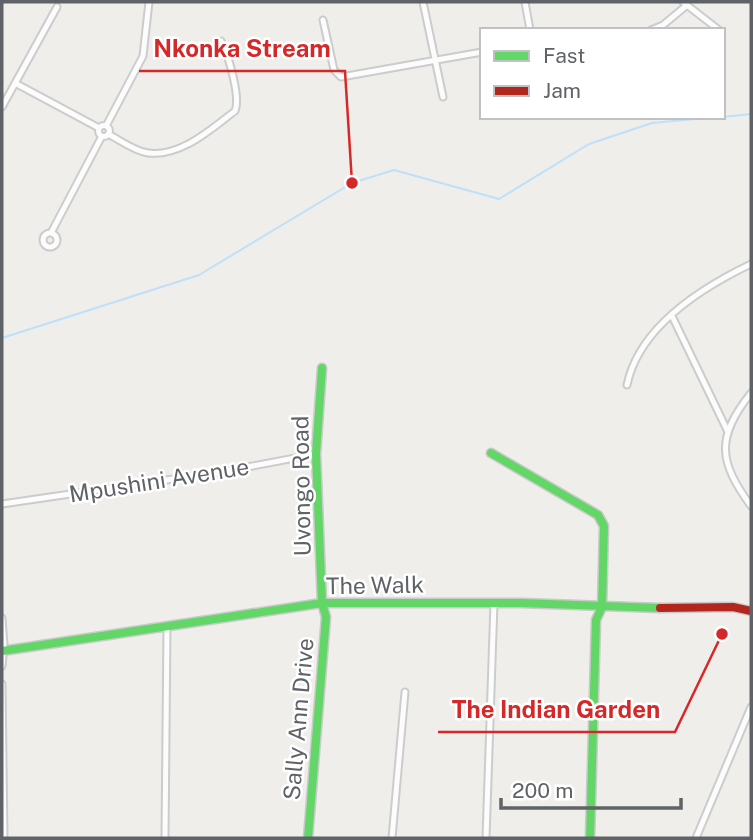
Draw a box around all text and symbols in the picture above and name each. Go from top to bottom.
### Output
callout: Nkonka Stream [139,26,345,71]
legend [480,28,725,119]
text: Nkonka Stream [153,34,331,62]
text: Fast [543,43,585,68]
text: Jam [543,78,581,103]
street label: Uvongo Road [286,415,316,557]
street label: Mpushini Avenue [67,452,251,508]
street label: The Walk [326,571,424,599]
street label: Sally Ann Drive [277,637,319,801]
callout: The Indian Garden [438,687,675,732]
text: The Indian Garden [452,695,660,723]
scale bar [501,766,681,810]
text: 200 m [512,778,573,803]

